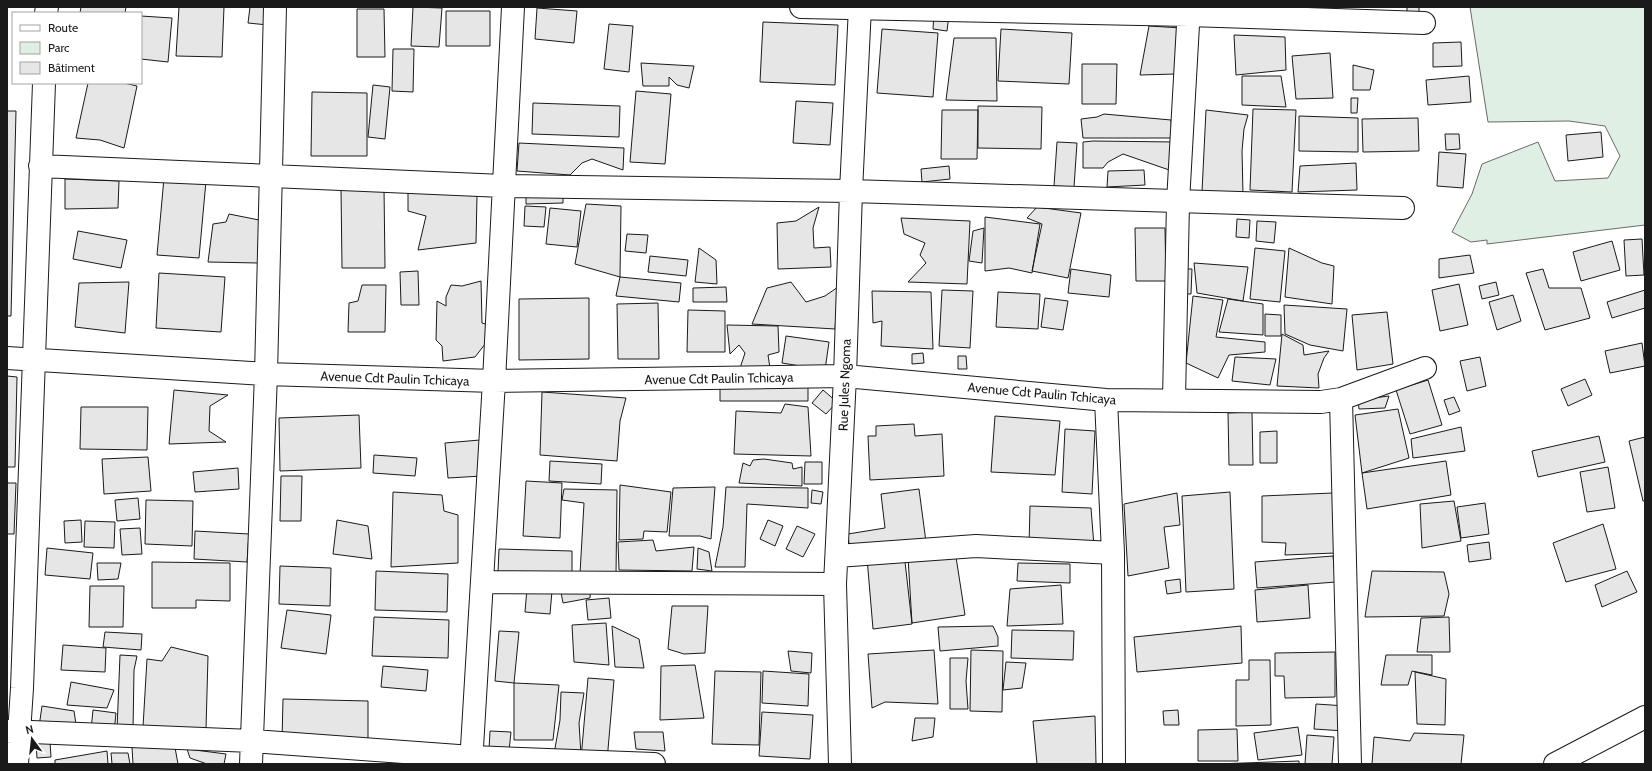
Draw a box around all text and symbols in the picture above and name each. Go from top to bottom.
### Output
legend [12,12,142,84]
text: Route [48,20,78,35]
text: Parc [48,40,70,55]
text: Bâtiment [48,60,95,75]
street label: Rue Jules Ngoma [834,338,854,431]
street label: Avenue Cdt Paulin Tchicaya [320,367,471,389]
street label: Avenue Cdt Paulin Tchicaya [644,369,794,387]
street label: Avenue Cdt Paulin Tchicaya [967,379,1118,408]
north arrow [12,719,52,759]
text: N [24,722,35,737]

